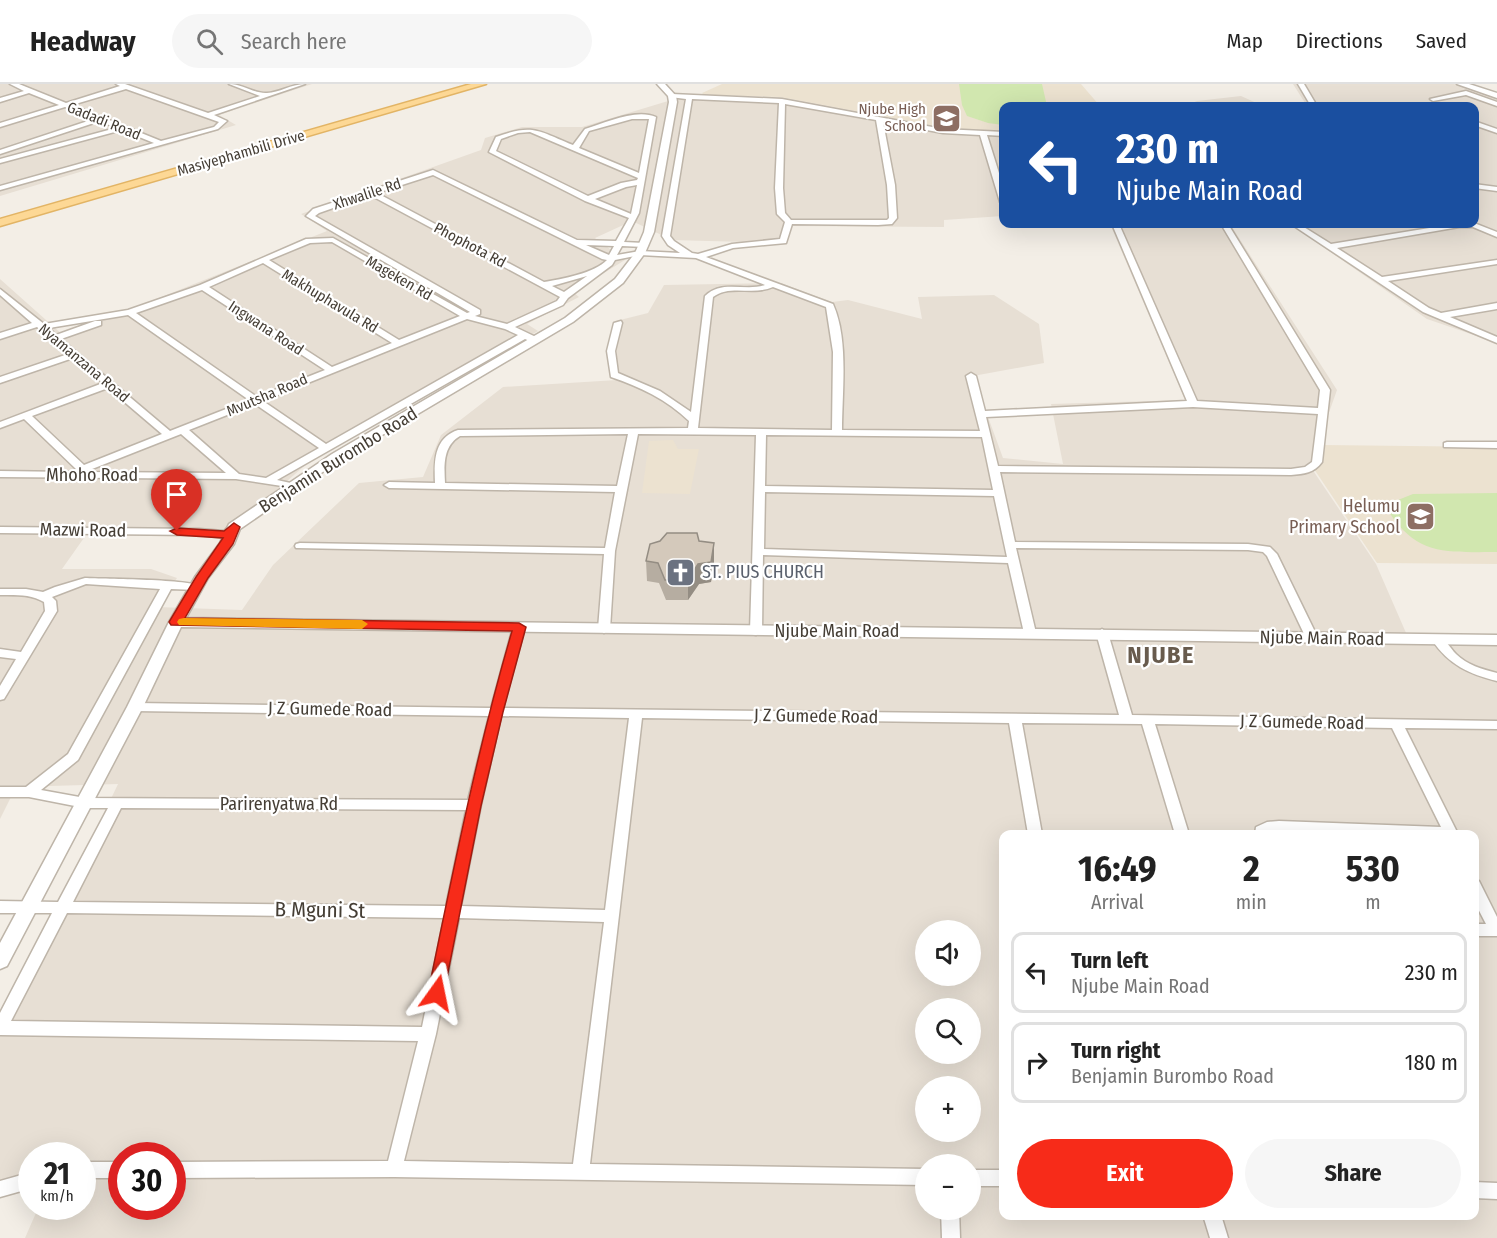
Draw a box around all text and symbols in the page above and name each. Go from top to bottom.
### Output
search box [172,14,592,68]
text: Headway [30,25,136,58]
icon: search [193,25,226,58]
text: Search here [241,28,347,55]
text: Map [1226,28,1263,54]
text: Directions [1296,28,1383,54]
text: Saved [1416,28,1467,54]
street label: Gadadi Road [65,98,143,144]
place label: Njube High School [859,100,926,135]
school or university icon: Njube High School [931,102,963,134]
text: 230 m [1116,124,1219,174]
street label: Masiyephambili Drive [175,126,307,180]
icon: left [1017,126,1095,204]
street label: Xhwalile Rd [331,175,403,213]
text: Njube Main Road [1116,175,1303,207]
street label: Phophota Rd [431,219,509,271]
street label: Mageken Rd [363,252,435,304]
street label: Makhuphavula Rd [279,265,381,337]
street label: Ingwana Road [225,297,307,359]
street label: Nyamanzana Road [35,320,133,406]
street label: Mvutsha Road [224,370,310,420]
street label: Benjamin Burombo Road [255,402,421,518]
street label: Mhoho Road [46,464,138,486]
pin [151,469,202,531]
icon: arrive [160,478,193,511]
place label: Helumu Primary School [1289,495,1400,538]
school or university icon: Helumu Primary School [1405,500,1437,532]
street label: Mazwi Road [40,518,126,542]
church icon: ST. PIUS CHURCH [665,556,697,588]
place label: ST. PIUS CHURCH [702,561,824,583]
street label: Njube Main Road [775,620,899,642]
street label: Njube Main Road [1259,626,1385,650]
district label: NJUBE [1127,641,1195,669]
street label: J Z Gumede Road [268,697,392,721]
street label: J Z Gumede Road [754,704,878,728]
street label: J Z Gumede Road [1240,710,1364,734]
street label: Parirenyatwa Rd [220,793,338,815]
text: 16:49 [1078,847,1157,891]
text: 2 [1243,847,1260,891]
text: 530 [1346,847,1400,891]
text: Arrival [1091,890,1144,914]
text: min [1236,890,1267,914]
text: m [1365,890,1381,914]
street label: B Mguni St [274,896,366,924]
map controls [915,920,981,1220]
button: sound [915,920,981,986]
text: Turn left [1071,947,1149,974]
icon: left [1020,956,1053,989]
text: 230 m [1405,959,1458,986]
position arrow [405,961,469,1025]
text: Njube Main Road [1071,974,1210,998]
button: search [915,998,981,1064]
text: Turn right [1071,1037,1160,1064]
icon: right [1020,1046,1053,1079]
text: 180 m [1405,1049,1458,1076]
text: Benjamin Burombo Road [1071,1064,1274,1088]
button: + [915,1076,981,1142]
button: Exit [1017,1139,1233,1208]
button: Share [1245,1139,1461,1208]
speed limit sign: 30 [108,1142,186,1220]
button: − [915,1154,981,1220]
text: 21 [44,1156,70,1192]
text: km/h [40,1187,74,1205]

